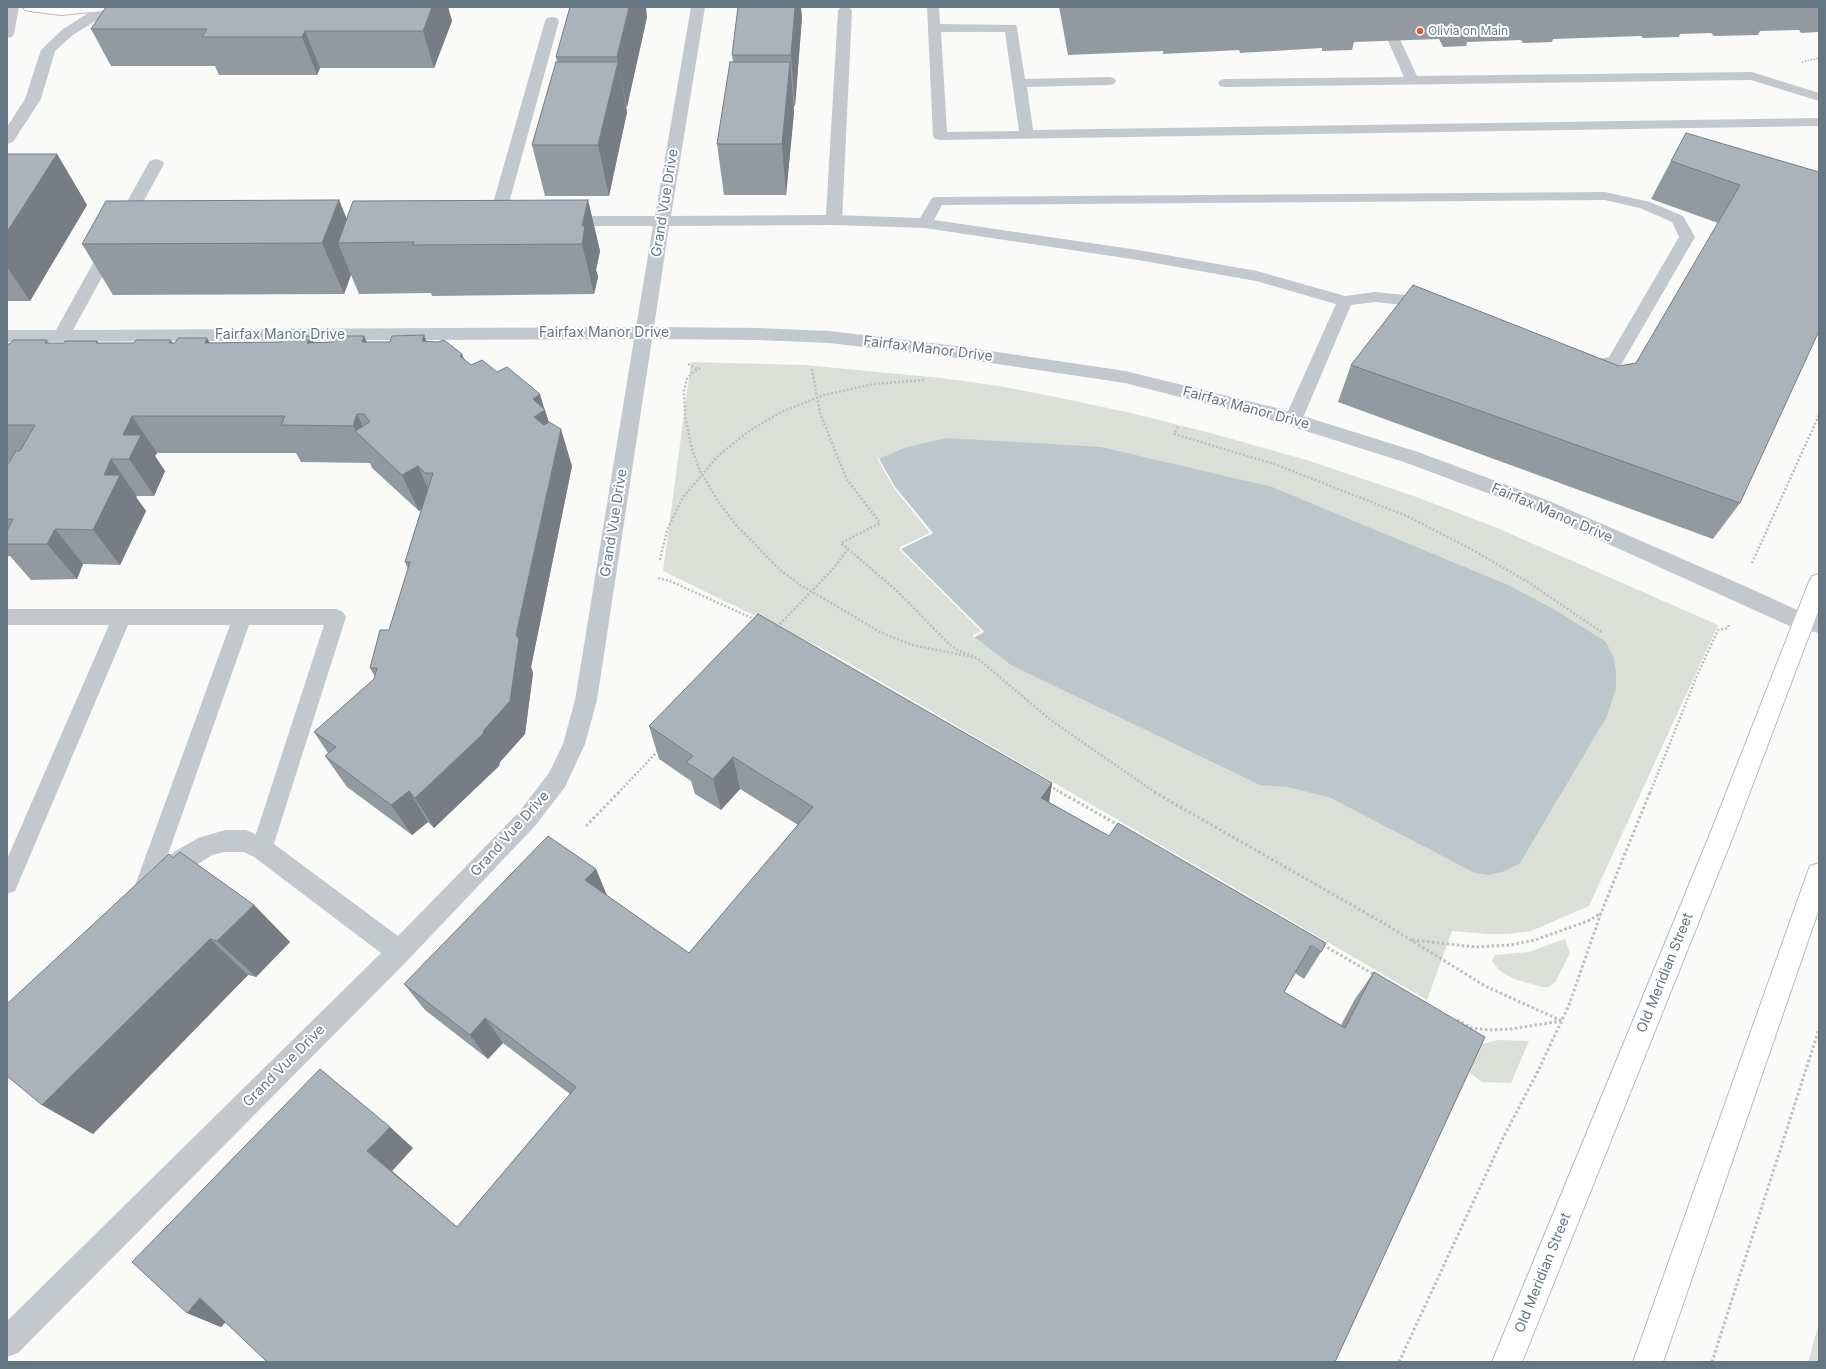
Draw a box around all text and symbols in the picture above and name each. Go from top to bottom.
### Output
place label: Olivia on Main [1428,24,1508,38]
marker: Olivia on Main [1415,26,1425,36]
street label: Grand Vue Drive [648,148,682,258]
street label: Fairfax Manor Drive [539,325,669,341]
street label: Fairfax Manor Drive [215,327,345,343]
street label: Fairfax Manor Drive [862,333,994,365]
street label: Fairfax Manor Drive [1181,383,1311,433]
street label: Grand Vue Drive [597,468,631,578]
street label: Fairfax Manor Drive [1489,480,1615,546]
street label: Grand Vue Drive [467,788,553,880]
street label: Old Meridian Street [1633,911,1697,1035]
street label: Grand Vue Drive [239,1021,329,1111]
street label: Old Meridian Street [1511,1211,1575,1335]

